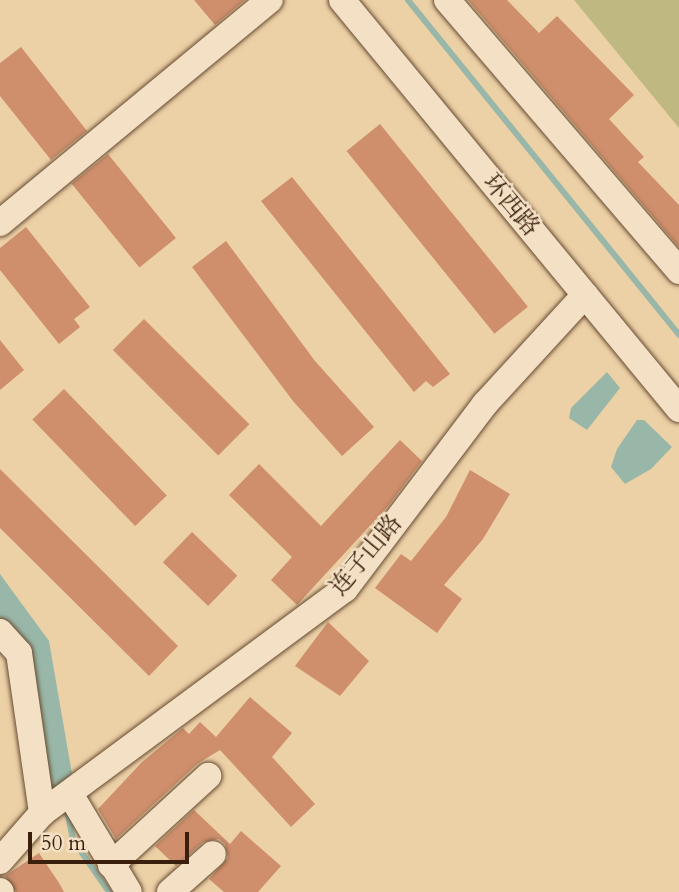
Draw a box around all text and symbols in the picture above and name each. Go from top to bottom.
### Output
street label: 环西路 [477,168,545,242]
street label: 连子山路 [324,509,408,601]
scale bar [32,818,192,862]
text: 50 m [41,829,86,858]

